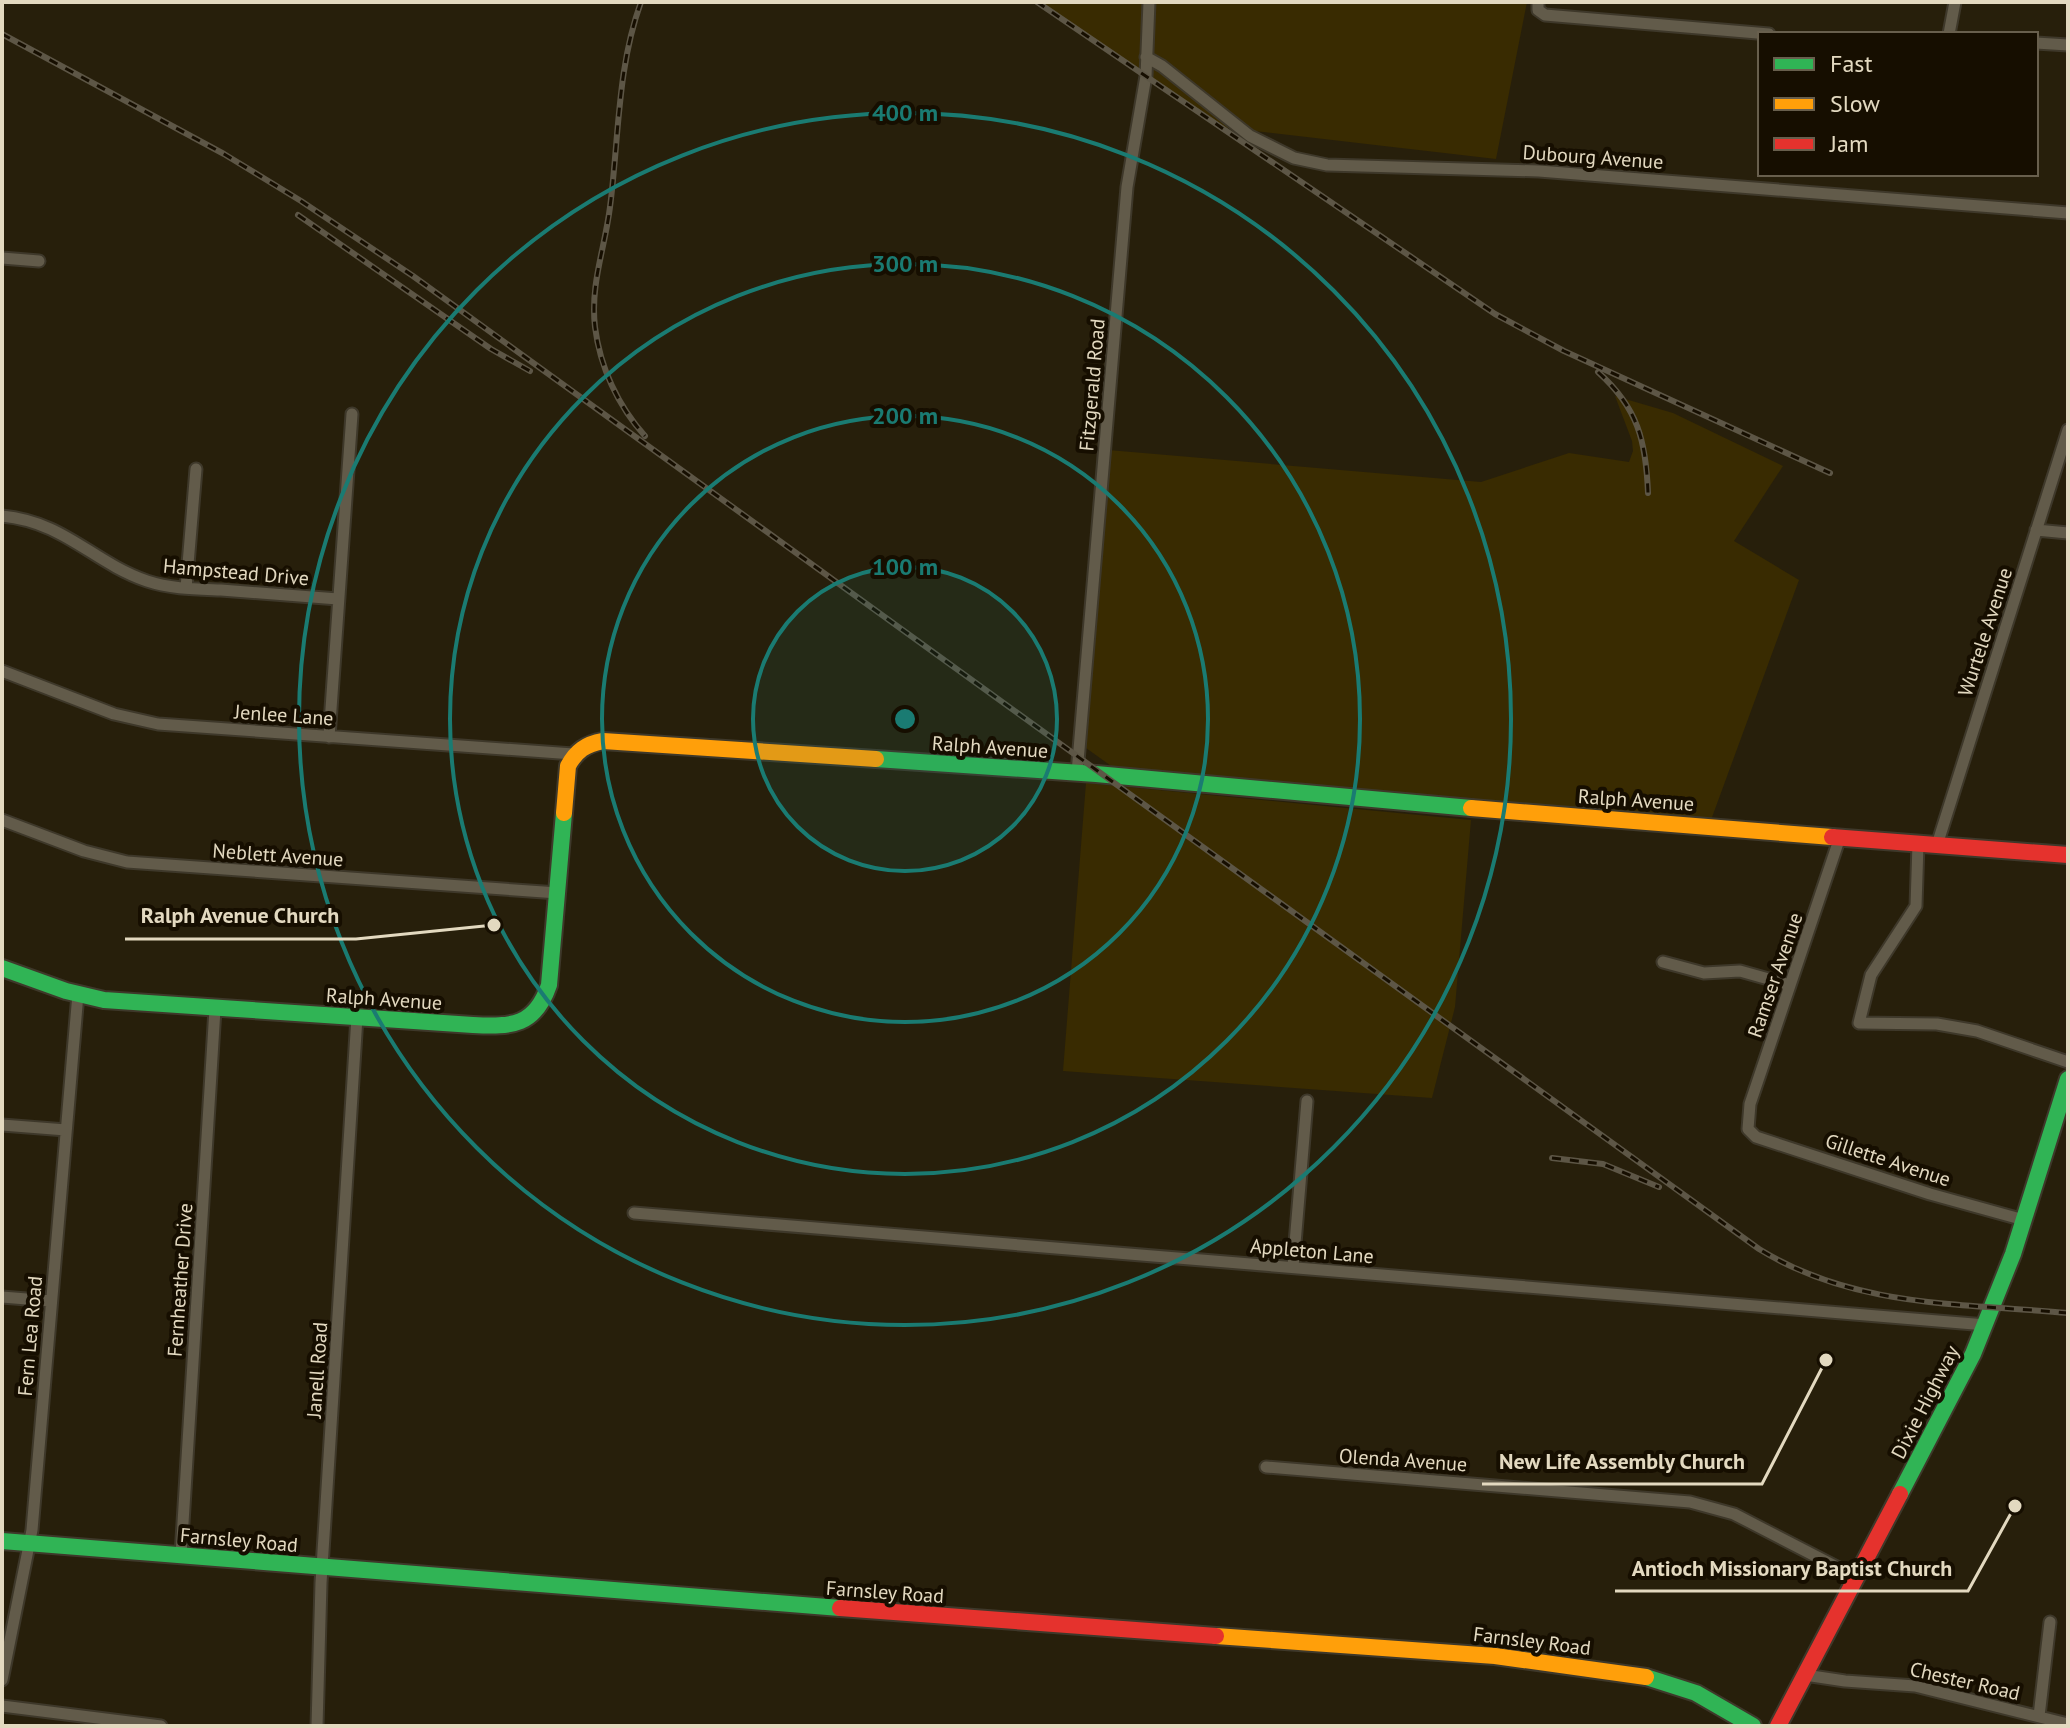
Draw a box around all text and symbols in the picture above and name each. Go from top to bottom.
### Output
legend [1758,32,2038,176]
text: Fast [1830,48,1873,79]
text: Slow [1830,88,1880,119]
text: 400 m [872,97,938,128]
text: Jam [1829,128,1868,159]
street label: Dubourg Avenue [1522,139,1664,175]
text: 300 m [872,248,938,279]
street label: Fitzgerald Road [1073,318,1111,452]
text: 200 m [872,400,938,431]
text: 100 m [872,551,938,582]
street label: Hampstead Drive [162,553,310,591]
street label: Wurtele Avenue [1952,564,2018,700]
street label: Jenlee Lane [233,699,334,731]
centre of rings [891,705,919,733]
street label: Ralph Avenue [931,730,1049,764]
street label: Ralph Avenue [1577,783,1695,817]
street label: Neblett Avenue [212,837,344,873]
callout: Ralph Avenue Church [125,893,356,939]
text: Ralph Avenue Church [141,901,339,929]
street label: Ramser Avenue [1741,909,1809,1041]
street label: Ralph Avenue [325,982,443,1016]
street label: Gillette Avenue [1822,1128,1954,1192]
street label: Fernheather Drive [162,1202,198,1358]
street label: Appleton Lane [1249,1233,1375,1269]
street label: Fern Lea Road [12,1275,48,1397]
street label: Janell Road [301,1321,333,1420]
street label: Dixie Highway [1885,1340,1965,1463]
callout: New Life Assembly Church [1482,1438,1762,1484]
street label: Olenda Avenue [1338,1443,1468,1477]
text: New Life Assembly Church [1499,1447,1745,1475]
street label: Farnsley Road [179,1522,299,1558]
callout: Antioch Missionary Baptist Church [1615,1545,1968,1591]
text: Antioch Missionary Baptist Church [1632,1554,1952,1582]
street label: Farnsley Road [825,1575,945,1609]
street label: Farnsley Road [1472,1621,1592,1661]
street label: Chester Road [1907,1656,2023,1706]

